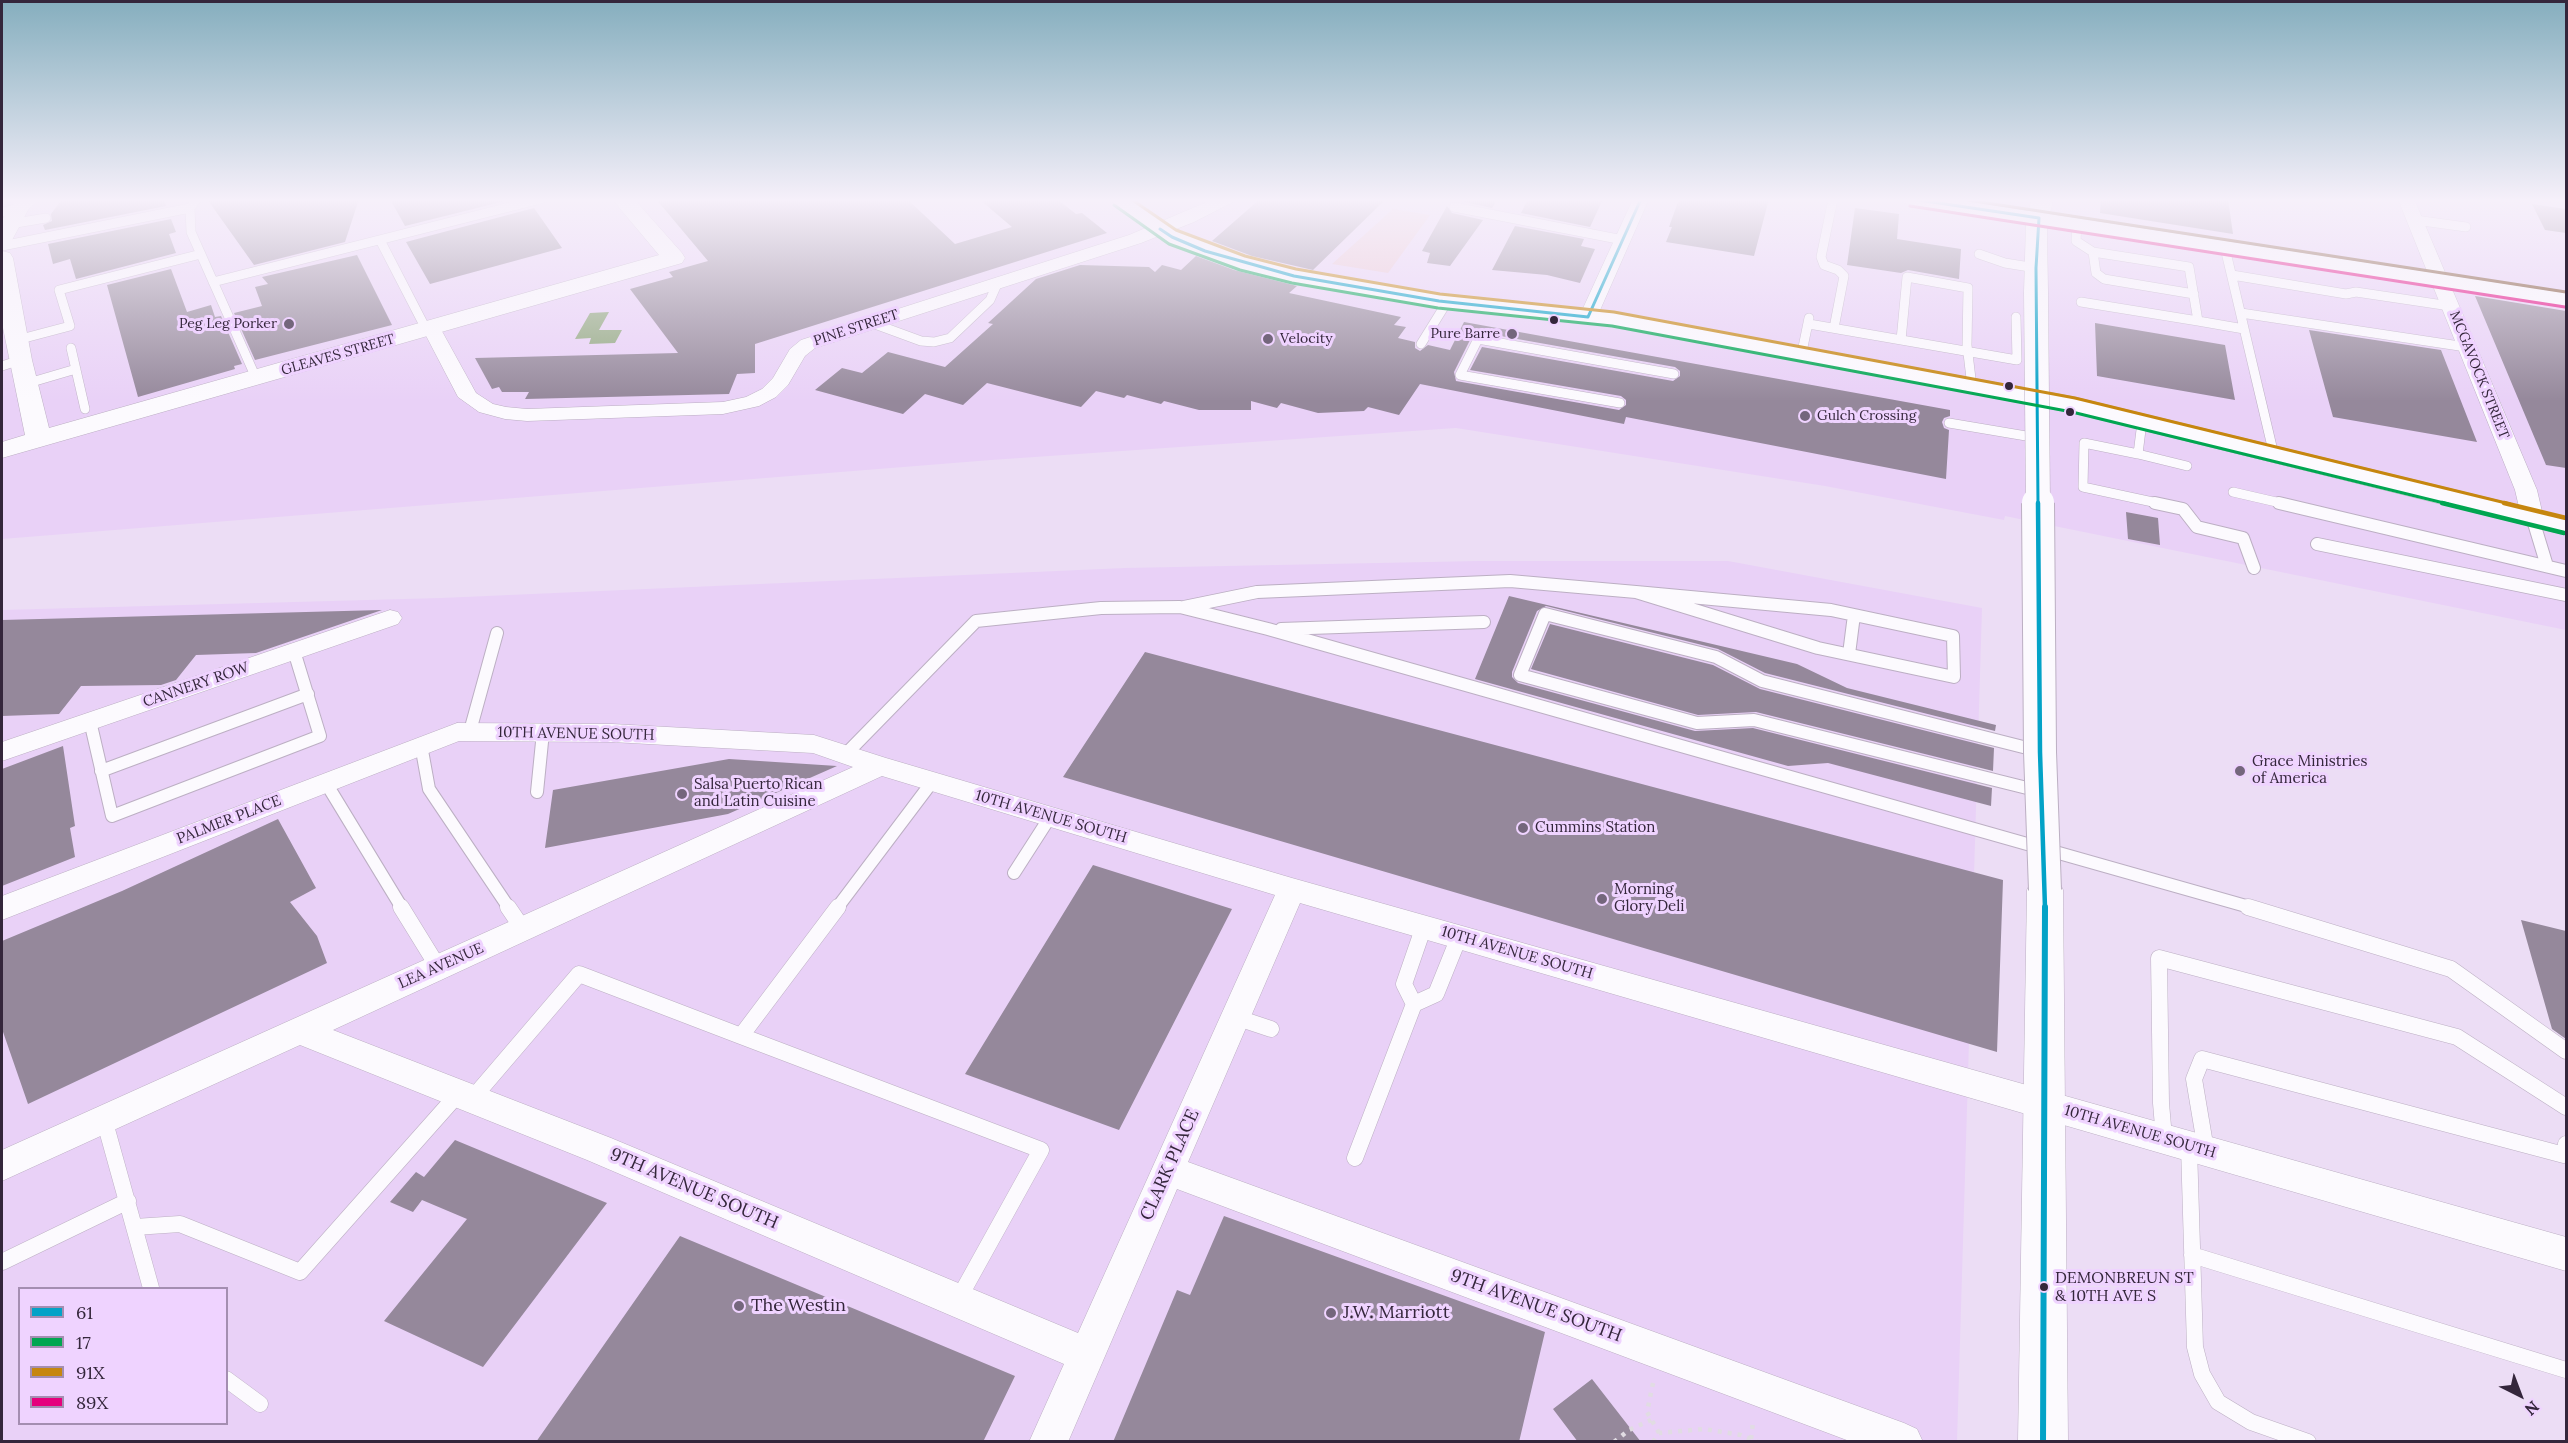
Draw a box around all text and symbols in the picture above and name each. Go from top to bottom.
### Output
street label: PINE STREET [811,306,901,350]
street label: MCGAVOCK STREET [2446,309,2512,441]
unlabelled marker [1548,314,1560,326]
place label: Peg Leg Porker [179,316,277,332]
marker: Peg Leg Porker [282,317,296,331]
place label: Pure Barre [1430,326,1500,342]
marker: Pure Barre [1505,327,1519,341]
street label: GLEAVES STREET [279,331,397,379]
place label: Velocity [1280,331,1333,347]
marker: Velocity [1261,332,1275,346]
unlabelled marker [2003,380,2015,392]
unlabelled marker [2064,406,2076,418]
place label: Gulch Crossing [1817,408,1916,424]
marker: Gulch Crossing [1798,409,1812,423]
street label: CANNERY ROW [141,658,251,712]
street label: 10TH AVENUE SOUTH [497,724,655,744]
place label: Grace Ministries of America [2252,753,2367,788]
marker: Grace Ministries of America [2233,764,2247,778]
place label: Salsa Puerto Rican and Latin Cuisine [694,776,823,811]
marker: Salsa Puerto Rican and Latin Cuisine [675,787,689,801]
street label: 10TH AVENUE SOUTH [973,787,1129,847]
street label: PALMER PLACE [174,792,284,848]
place label: Cummins Station [1535,819,1655,837]
marker: Cummins Station [1516,821,1530,835]
place label: Morning Glory Deli [1614,881,1684,916]
marker: Morning Glory Deli [1595,892,1609,906]
street label: 10TH AVENUE SOUTH [1439,923,1595,983]
street label: LEA AVENUE [396,939,486,993]
street label: 10TH AVENUE SOUTH [2062,1102,2218,1162]
street label: CLARK PLACE [1136,1106,1204,1224]
street label: 9TH AVENUE SOUTH [607,1144,781,1234]
street label: 9TH AVENUE SOUTH [1447,1265,1625,1347]
place label: DEMONBREUN ST & 10TH AVE S [2055,1268,2194,1306]
marker: DEMONBREUN ST & 10TH AVE S [2038,1281,2050,1293]
legend [18,1287,228,1425]
place label: The Westin [751,1295,846,1317]
marker: The Westin [732,1299,746,1313]
text: 61 [76,1301,93,1324]
place label: J.W. Marriott [1343,1302,1450,1324]
marker: J.W. Marriott [1324,1306,1338,1320]
text: 17 [76,1331,91,1354]
text: 91X [76,1361,105,1384]
north arrow [2490,1365,2550,1425]
text: 89X [76,1391,108,1414]
text: N [2521,1397,2543,1420]

